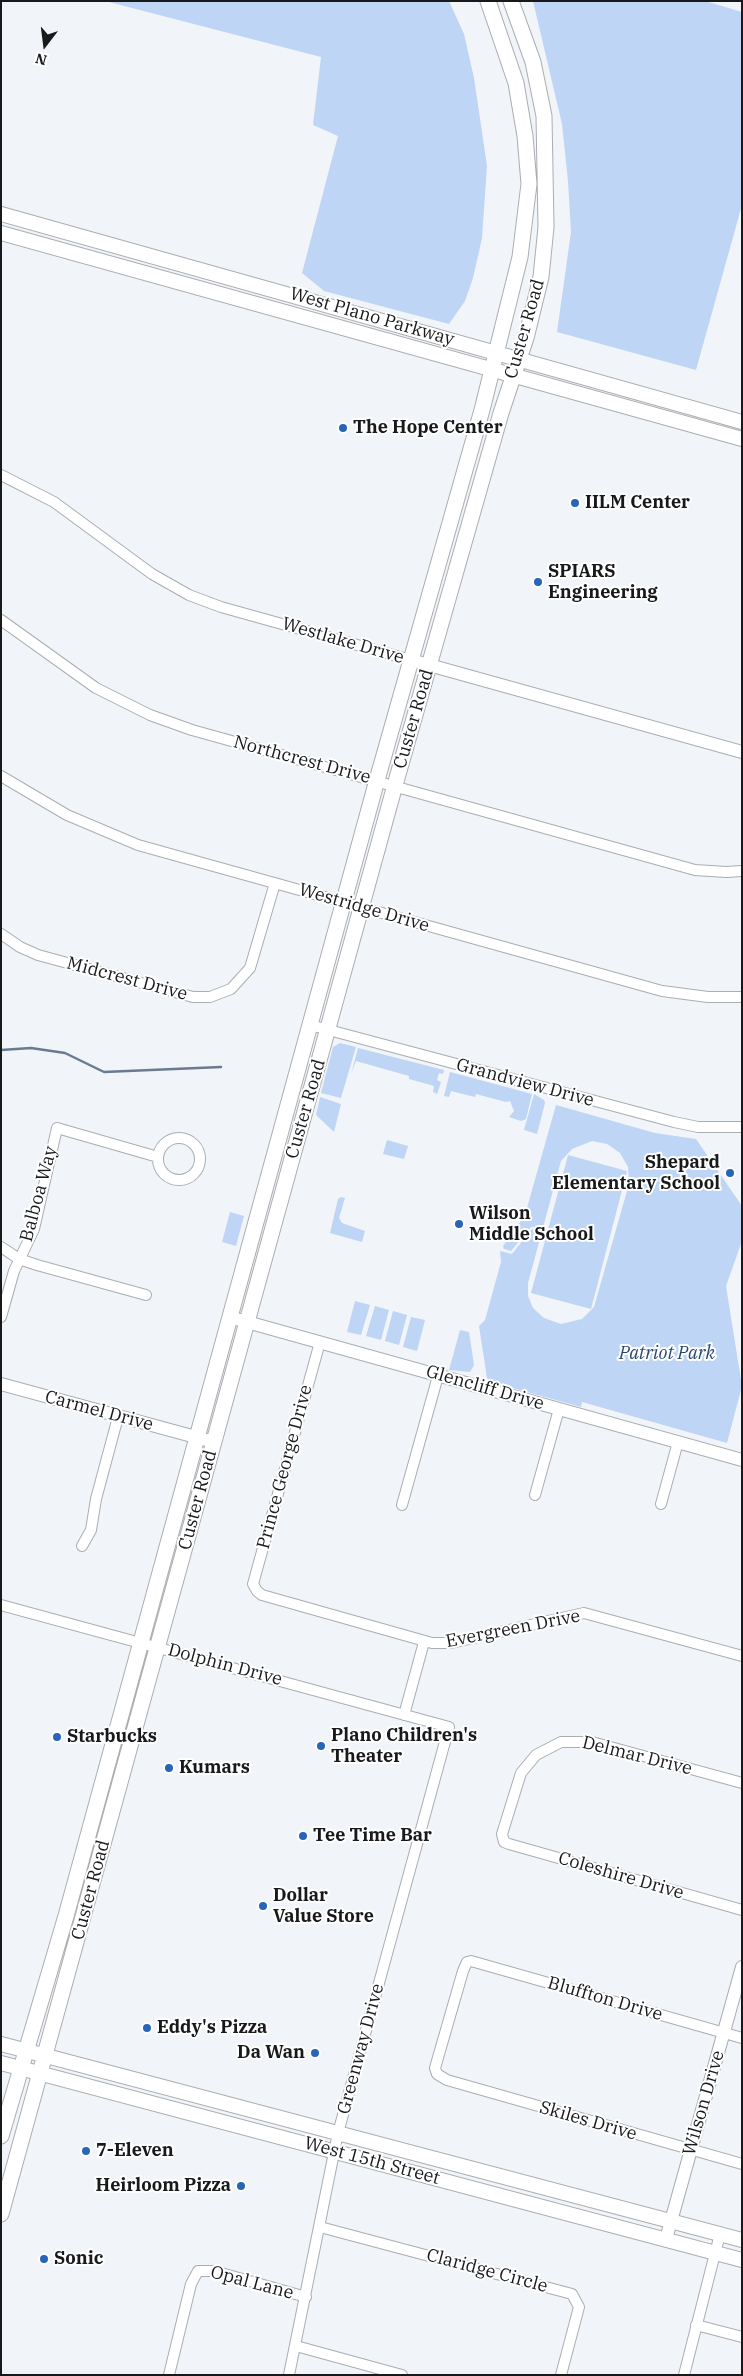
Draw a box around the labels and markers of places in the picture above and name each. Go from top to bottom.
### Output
place label: The Hope Center [353,417,503,439]
marker: The Hope Center [337,422,349,434]
place label: IILM Center [585,492,690,514]
marker: IILM Center [569,497,581,509]
place label: SPIARS Engineering [548,561,658,604]
marker: SPIARS Engineering [532,576,544,588]
place label: Shepard Elementary School [552,1152,720,1194]
marker: Shepard Elementary School [724,1167,736,1179]
place label: Wilson Middle School [469,1203,594,1246]
marker: Wilson Middle School [453,1218,465,1230]
place label: Plano Children's Theater [331,1725,477,1768]
place label: Starbucks [67,1726,157,1748]
marker: Starbucks [51,1731,63,1743]
marker: Plano Children's Theater [315,1740,327,1752]
place label: Kumars [179,1757,250,1779]
marker: Kumars [163,1762,175,1774]
place label: Tee Time Bar [313,1825,432,1847]
marker: Tee Time Bar [297,1830,309,1842]
place label: Dollar Value Store [273,1885,374,1928]
marker: Dollar Value Store [257,1900,269,1912]
place label: Eddy's Pizza [157,2017,267,2039]
marker: Eddy's Pizza [141,2022,153,2034]
place label: Da Wan [237,2042,305,2064]
marker: Da Wan [309,2047,321,2059]
place label: 7-Eleven [96,2140,174,2162]
marker: 7-Eleven [80,2145,92,2157]
place label: Heirloom Pizza [96,2175,231,2197]
marker: Heirloom Pizza [235,2180,247,2192]
place label: Sonic [54,2248,103,2270]
marker: Sonic [38,2253,50,2265]

